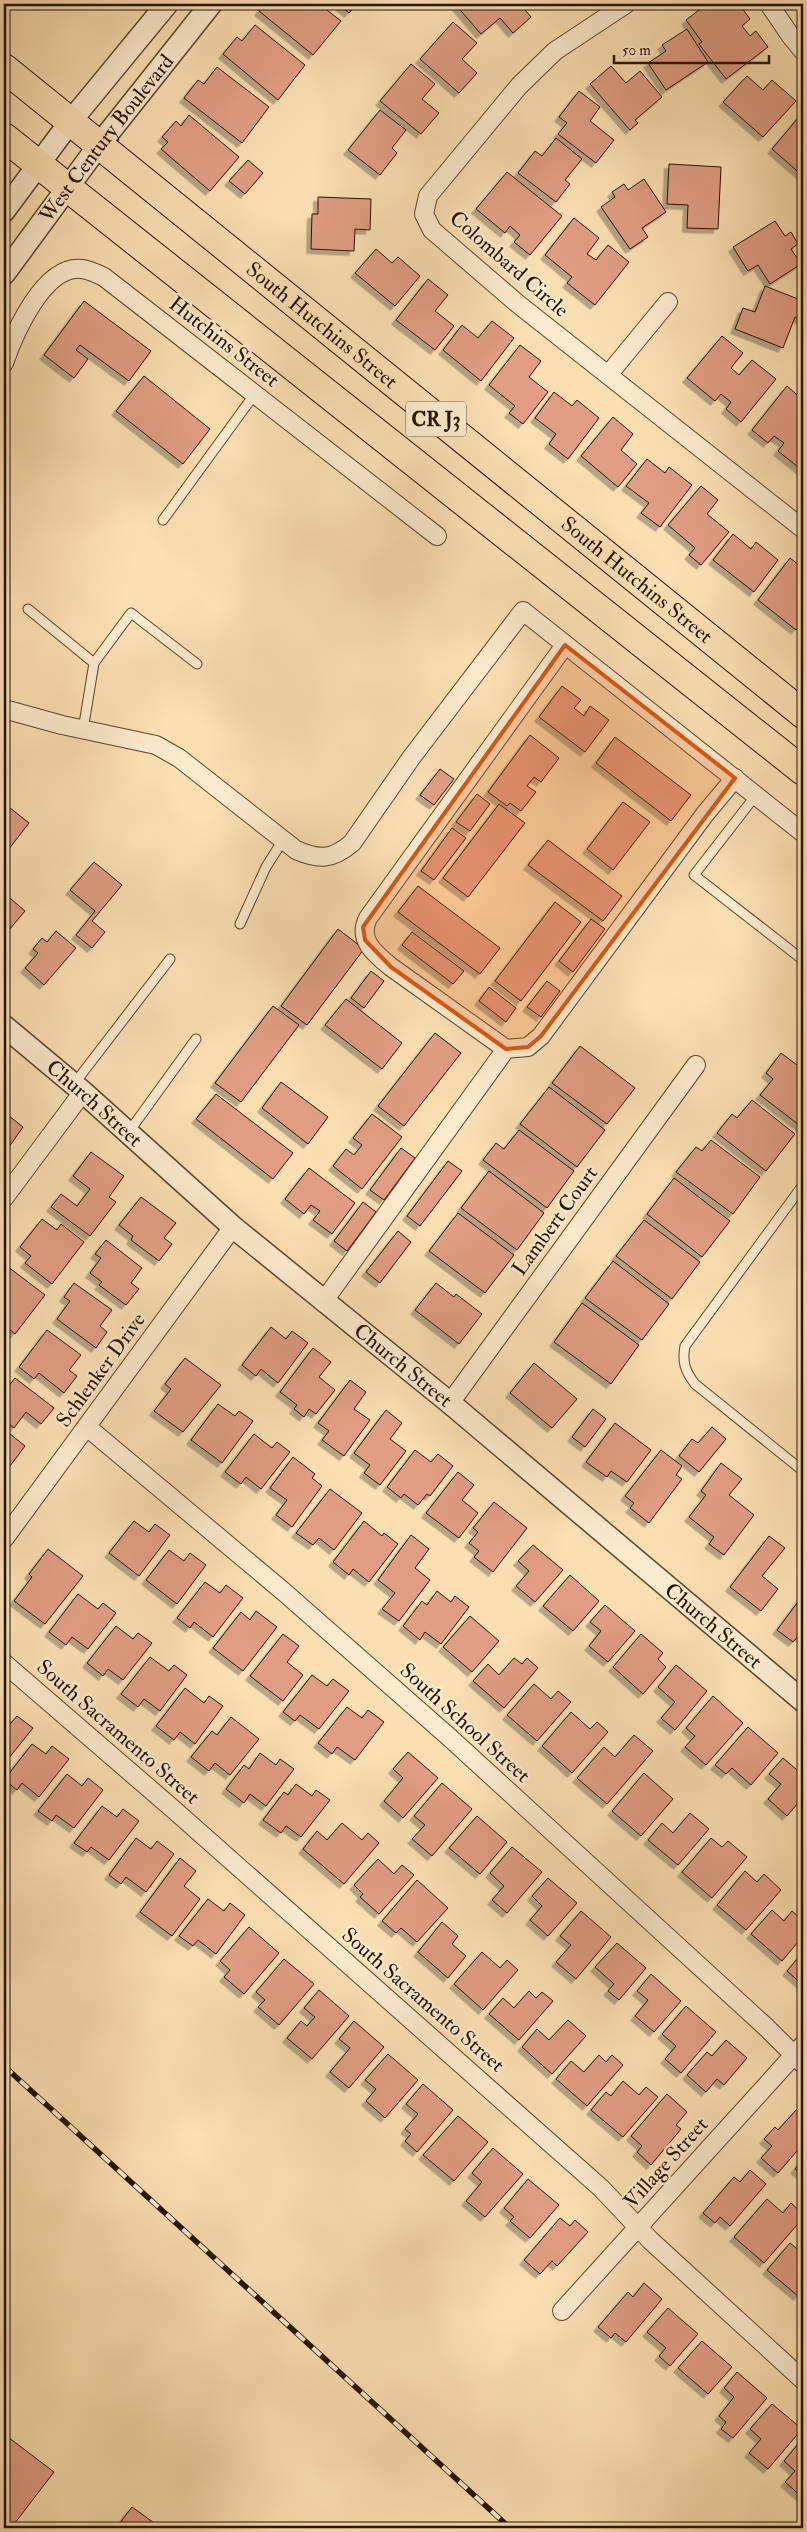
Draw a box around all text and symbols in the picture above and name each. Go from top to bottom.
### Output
scale bar [614,32,770,64]
text: 50 m [622,41,651,60]
street label: West Century Boulevard [32,48,180,229]
street label: Colombard Circle [444,205,574,323]
street label: South Hutchins Street [241,256,404,395]
street label: Hutchins Street [163,291,285,394]
road number: CR J3 [406,402,466,436]
street label: South Hutchins Street [556,510,719,649]
street label: Church Street [41,1054,148,1153]
street label: Lambert Court [506,1161,604,1281]
street label: Schlenker Drive [50,1307,152,1433]
street label: Church Street [348,1317,458,1413]
street label: Church Street [659,1577,768,1674]
street label: South Sacramento Street [31,1654,205,1810]
street label: South School Street [394,1657,536,1789]
street label: South Sacramento Street [336,1922,510,2078]
street label: Village Street [618,2112,714,2214]

